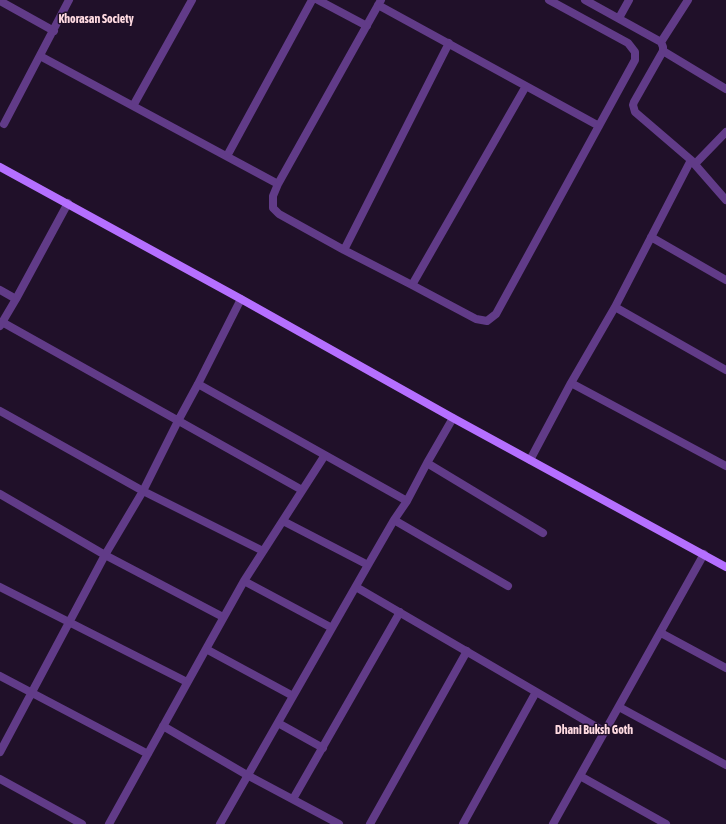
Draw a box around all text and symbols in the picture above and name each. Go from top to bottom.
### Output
district label: Khorasan Society [58,12,134,26]
district label: Dhani Buksh Goth [555,723,633,737]

